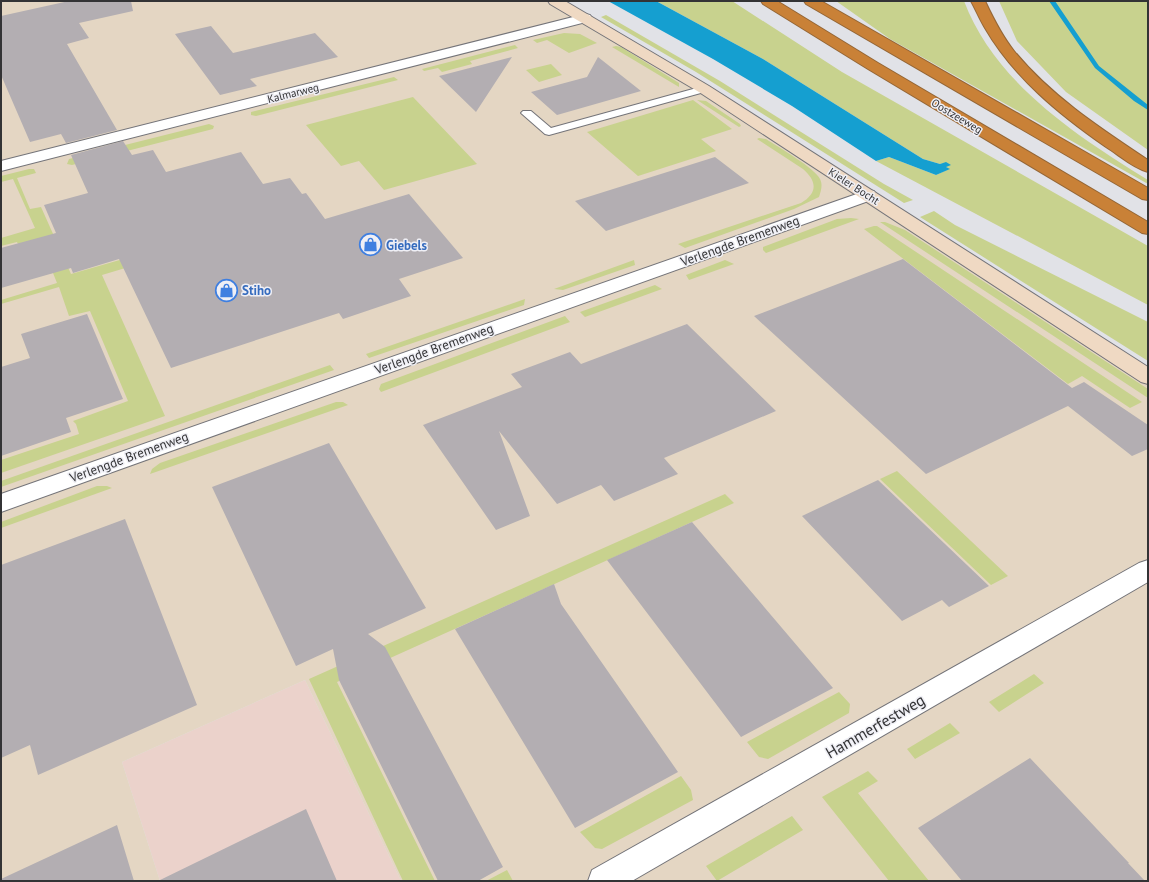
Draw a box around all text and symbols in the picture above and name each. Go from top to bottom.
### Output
street label: Kalmarweg [266,80,320,106]
street label: Oostzeeweg [929,95,985,137]
street label: Kieler Bocht [826,164,882,208]
street label: Verlengde Bremenweg [677,212,802,271]
shop icon: Giebels [358,232,384,258]
place label: Giebels [386,237,427,254]
shop icon: Stiho [214,277,240,303]
place label: Stiho [242,282,271,299]
street label: Verlengde Bremenweg [371,320,496,379]
street label: Verlengde Bremenweg [66,428,191,487]
street label: Hammerfestweg [822,689,928,763]

